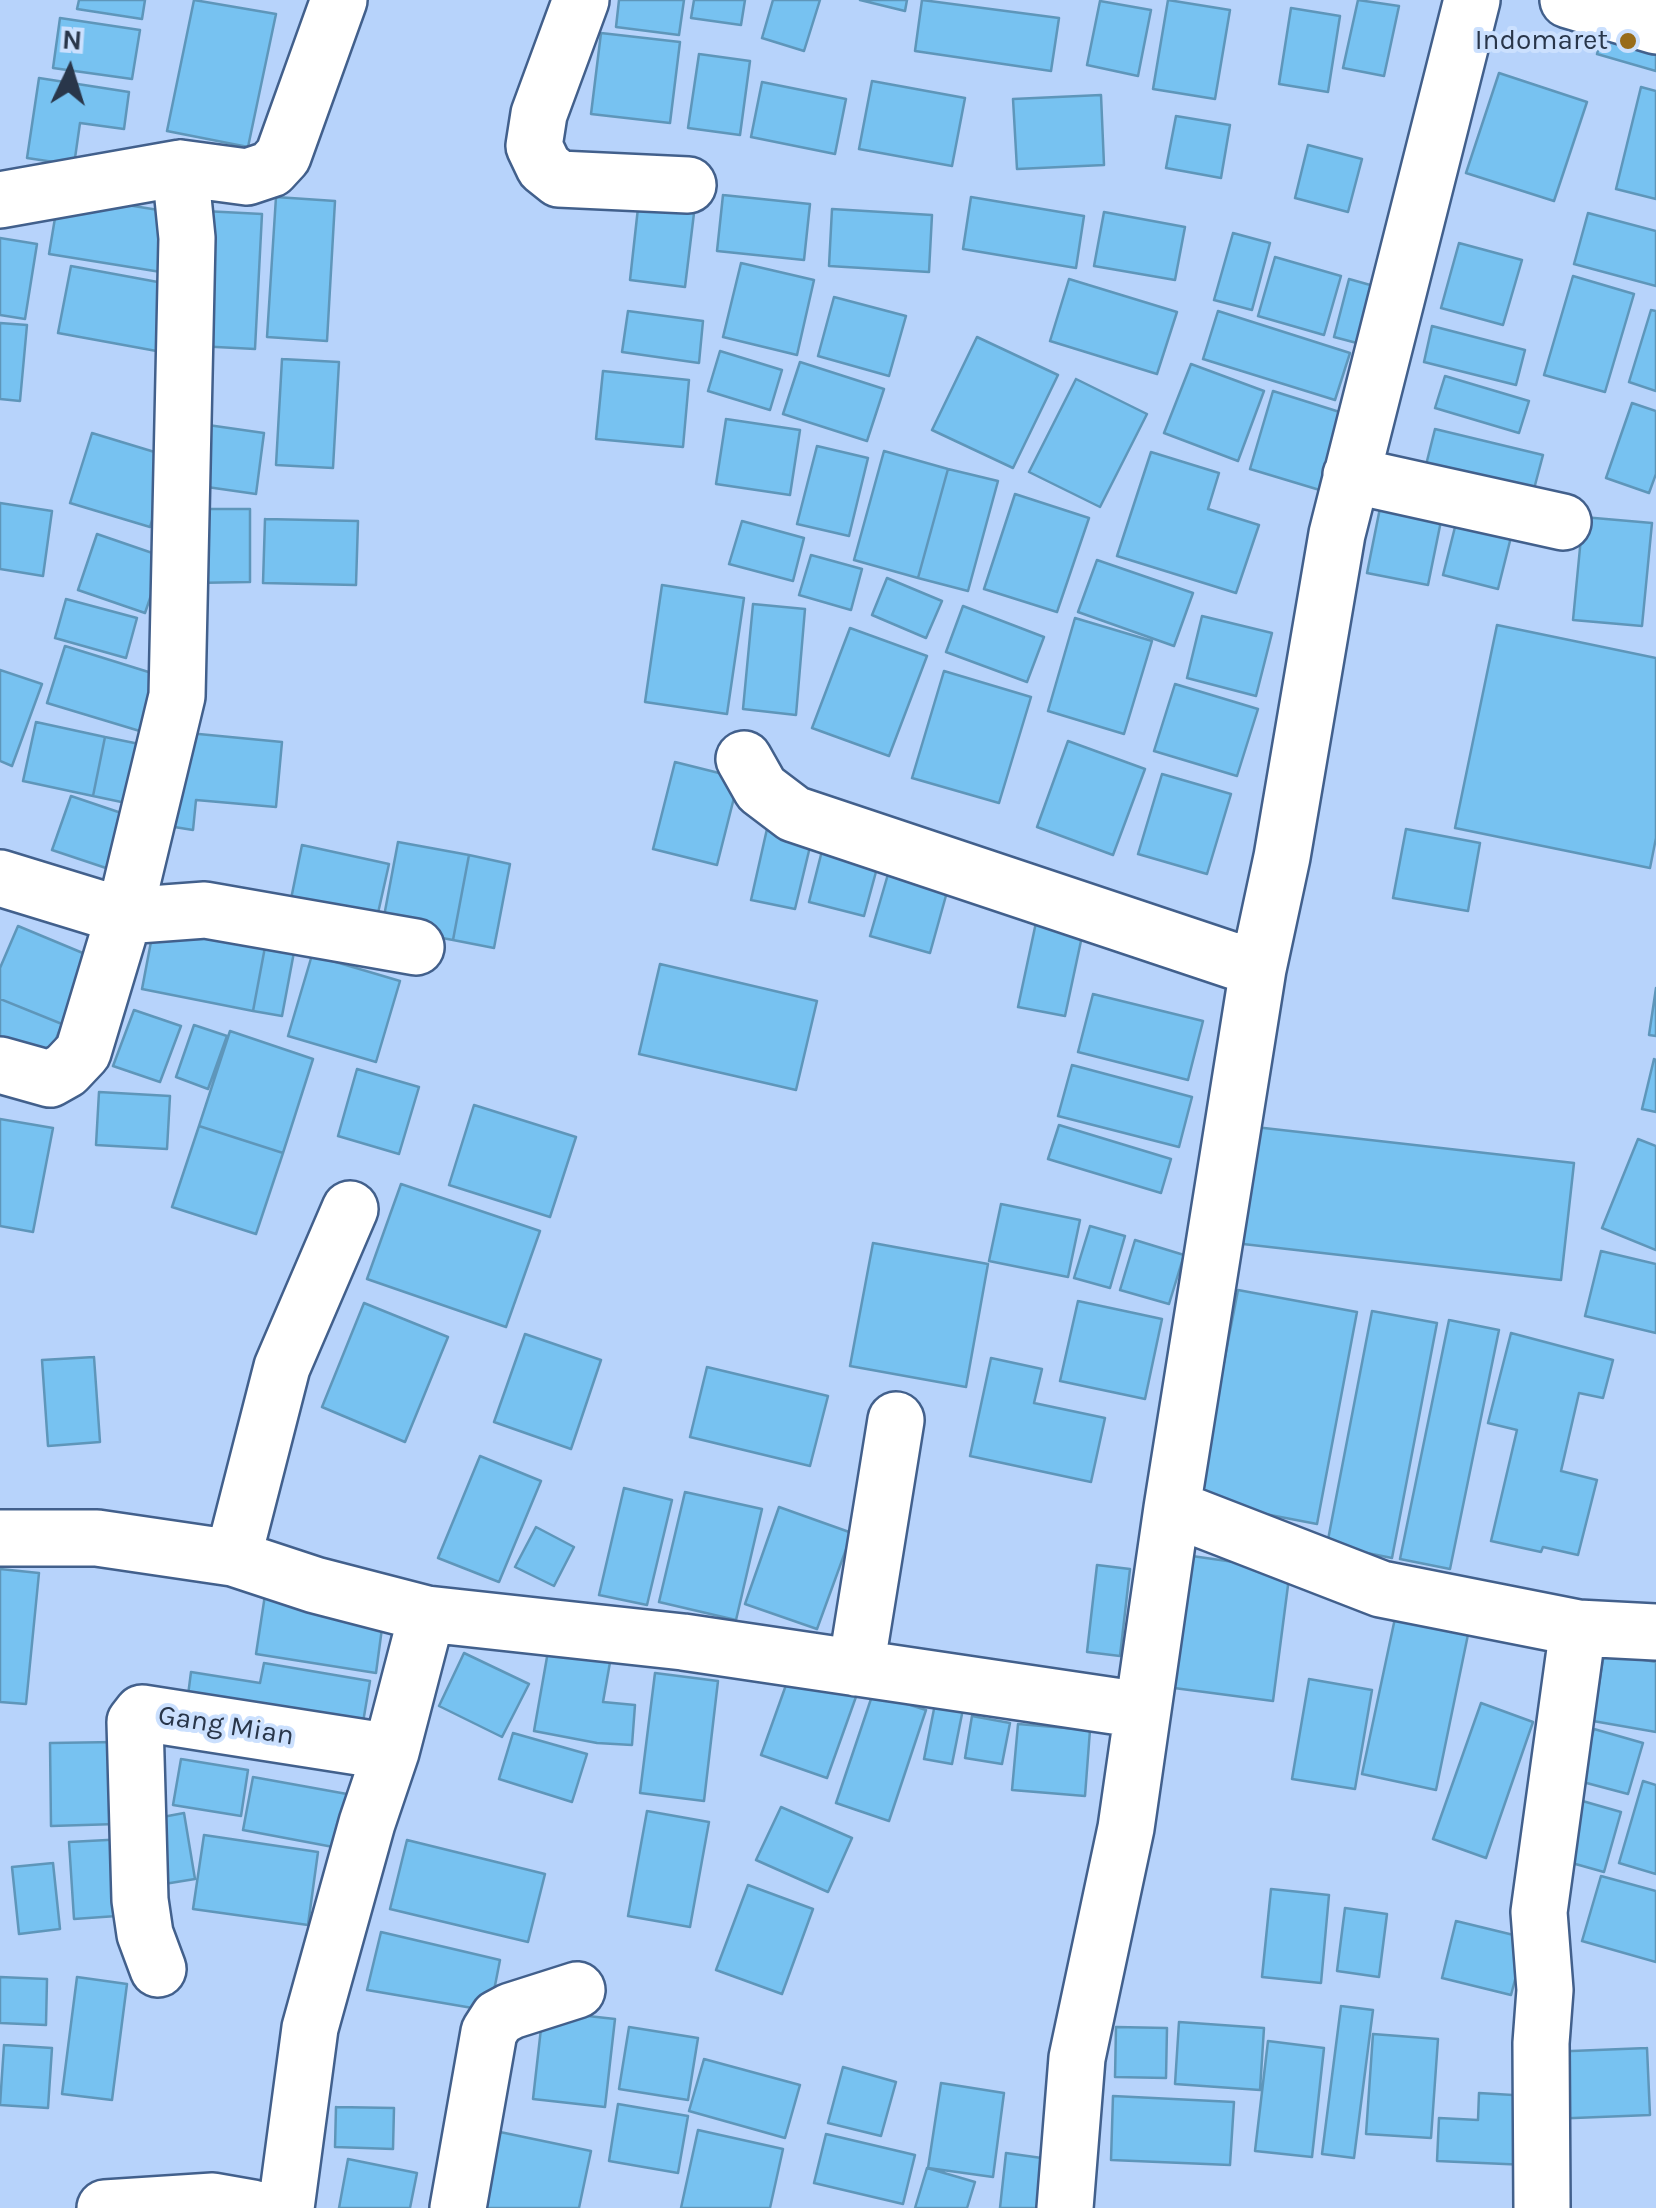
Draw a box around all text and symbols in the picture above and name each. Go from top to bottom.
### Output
north arrow [20,20,120,120]
text: N [61,22,83,57]
place label: Indomaret [1475,24,1608,58]
marker: Indomaret [1617,30,1639,52]
street label: Gang Mian [156,1699,296,1753]

